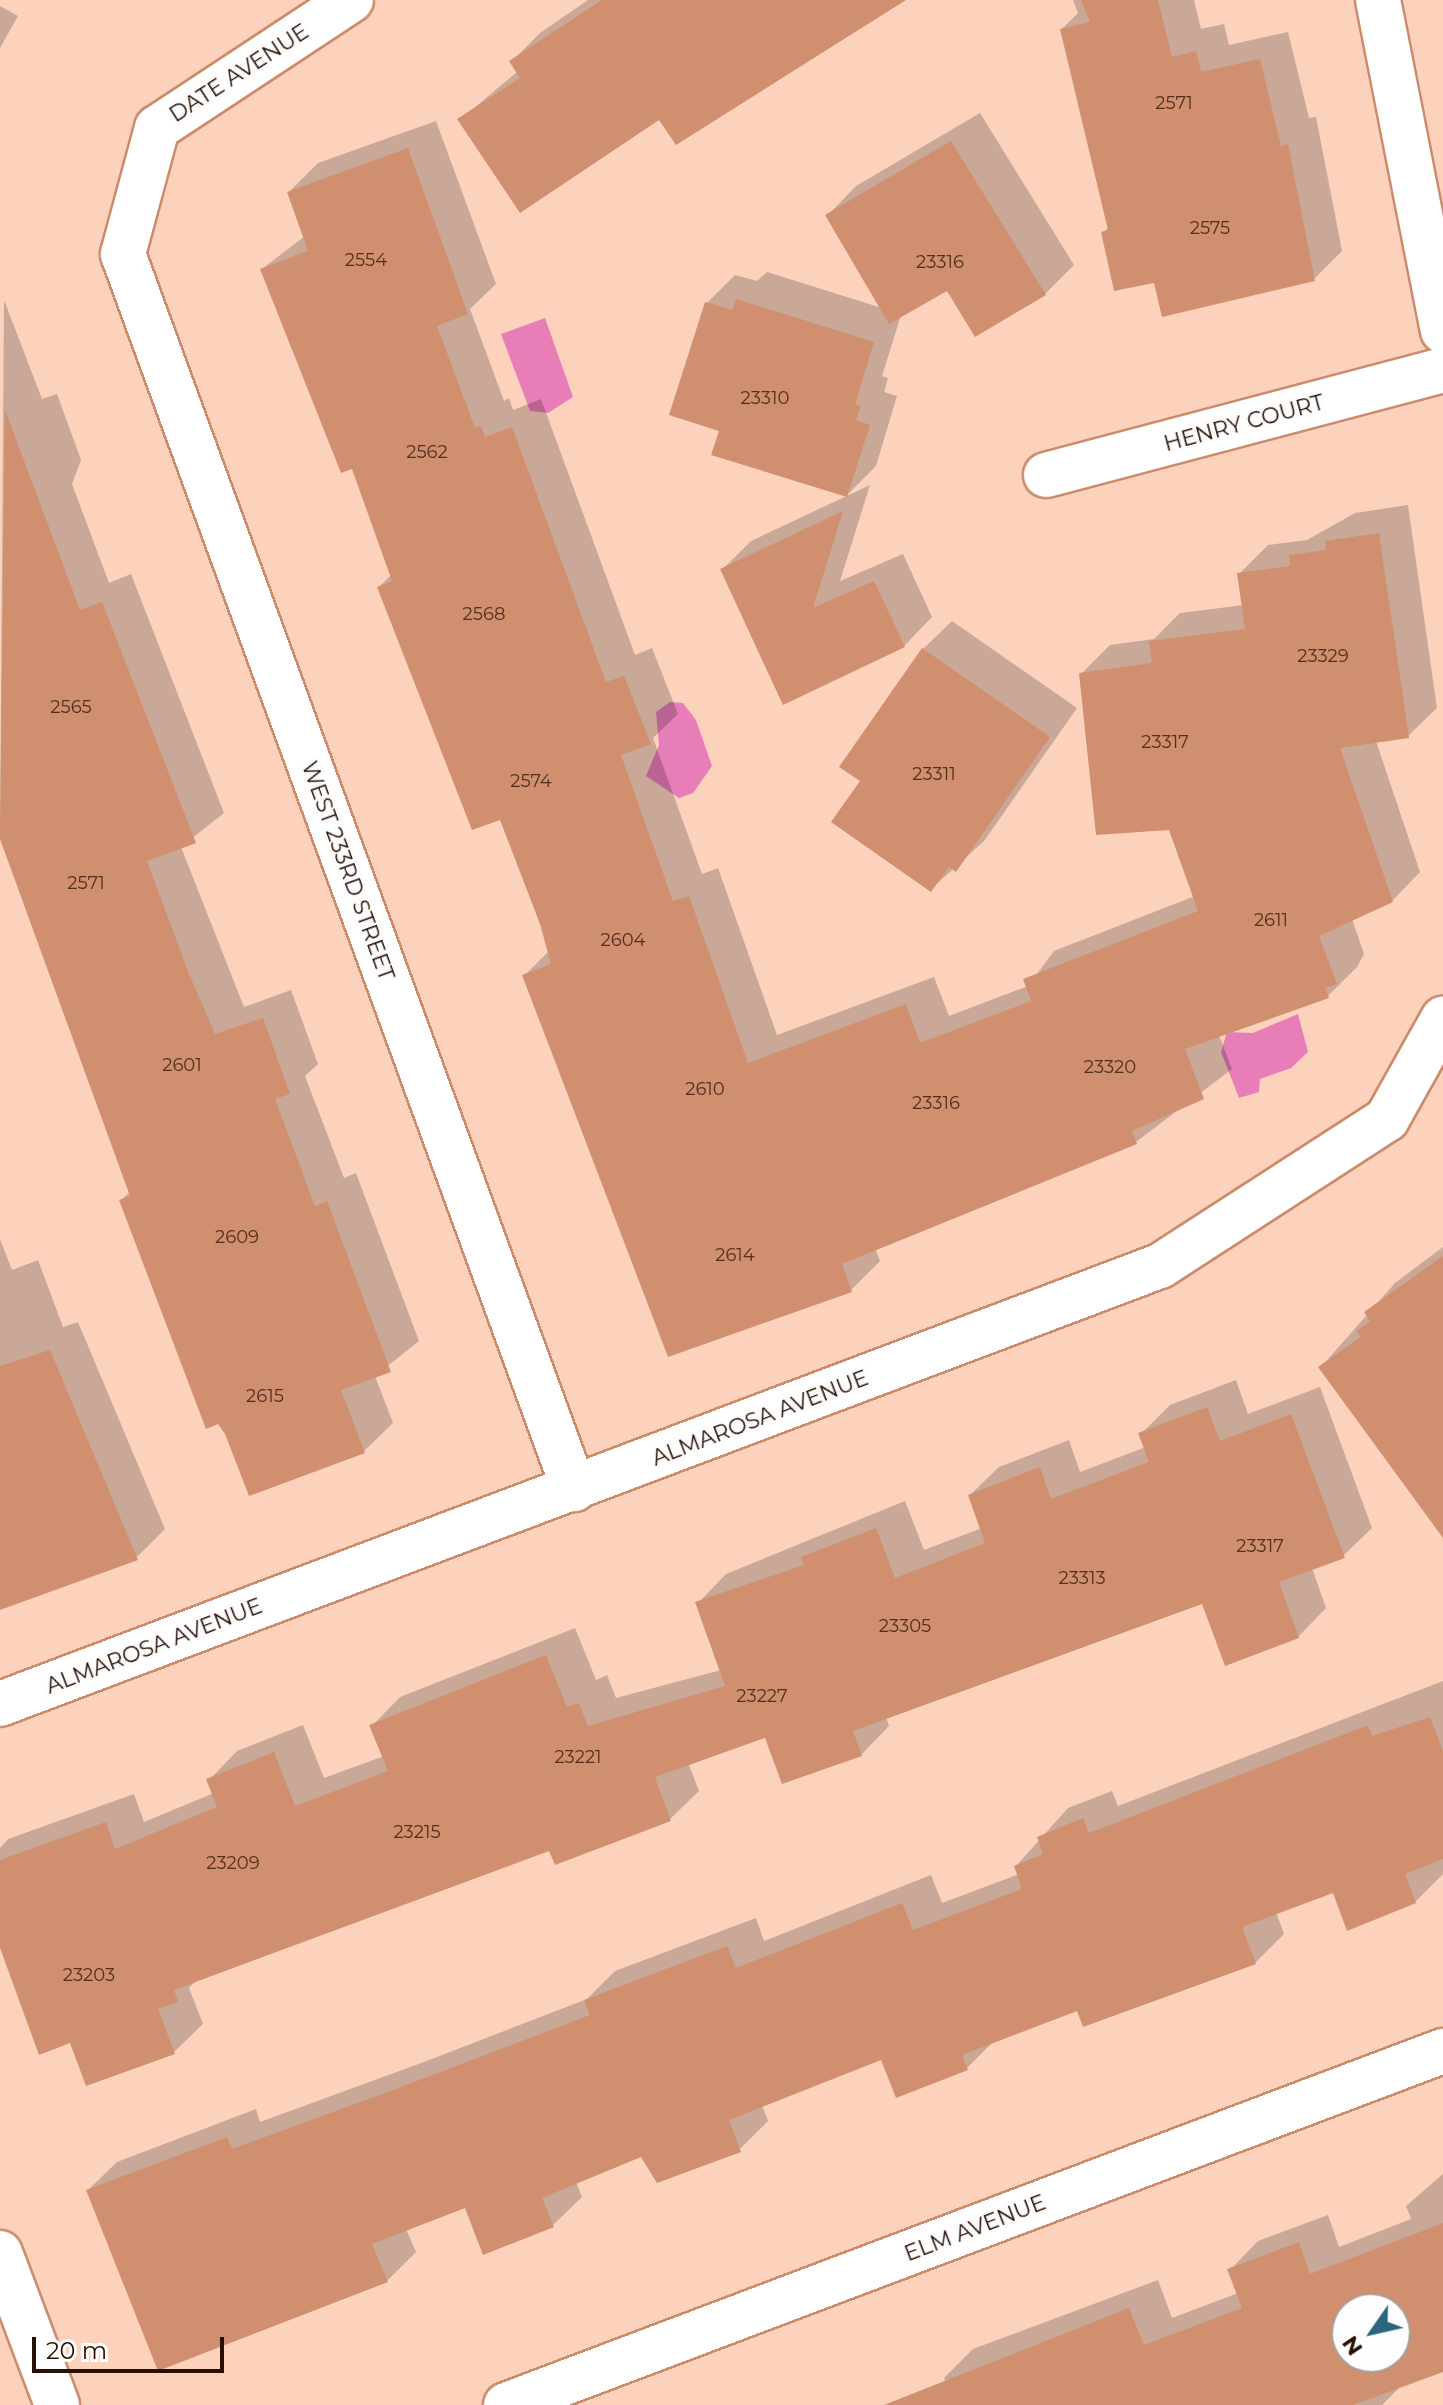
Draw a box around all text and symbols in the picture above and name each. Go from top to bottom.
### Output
street label: DATE AVENUE [164,18,314,128]
house number: 2571 [1155,92,1193,114]
house number: 2575 [1190,217,1230,239]
house number: 2554 [345,249,387,271]
house number: 23316 [916,251,964,273]
house number: 23310 [741,387,789,409]
street label: HENRY COURT [1161,389,1327,457]
house number: 2562 [406,441,448,463]
house number: 2568 [463,603,505,625]
house number: 23329 [1297,645,1349,667]
house number: 2565 [50,696,92,718]
house number: 23317 [1141,731,1189,753]
street label: WEST 233RD STREET [296,758,400,984]
house number: 23311 [912,763,956,785]
house number: 2574 [510,770,552,792]
house number: 2571 [67,872,105,894]
house number: 2611 [1254,909,1288,931]
house number: 2604 [601,929,645,951]
house number: 2601 [162,1054,202,1076]
house number: 23320 [1084,1056,1136,1078]
house number: 2610 [685,1078,725,1100]
house number: 23316 [912,1092,960,1114]
house number: 2609 [215,1226,259,1248]
house number: 2614 [715,1244,755,1266]
street label: ALMAROSA AVENUE [648,1365,872,1471]
house number: 2615 [246,1385,284,1407]
house number: 23317 [1236,1535,1284,1557]
house number: 23313 [1058,1567,1106,1589]
street label: ALMAROSA AVENUE [42,1593,266,1699]
house number: 23305 [879,1615,931,1637]
house number: 23227 [736,1685,788,1707]
house number: 23221 [554,1746,602,1768]
house number: 23215 [393,1821,441,1843]
house number: 23209 [206,1852,260,1874]
house number: 23203 [63,1964,115,1986]
street label: ELM AVENUE [901,2189,1049,2267]
north arrow [1331,2293,1411,2373]
scale bar [36,2321,228,2371]
text: N [1336,2331,1369,2361]
text: 20 m [46,2336,107,2365]

